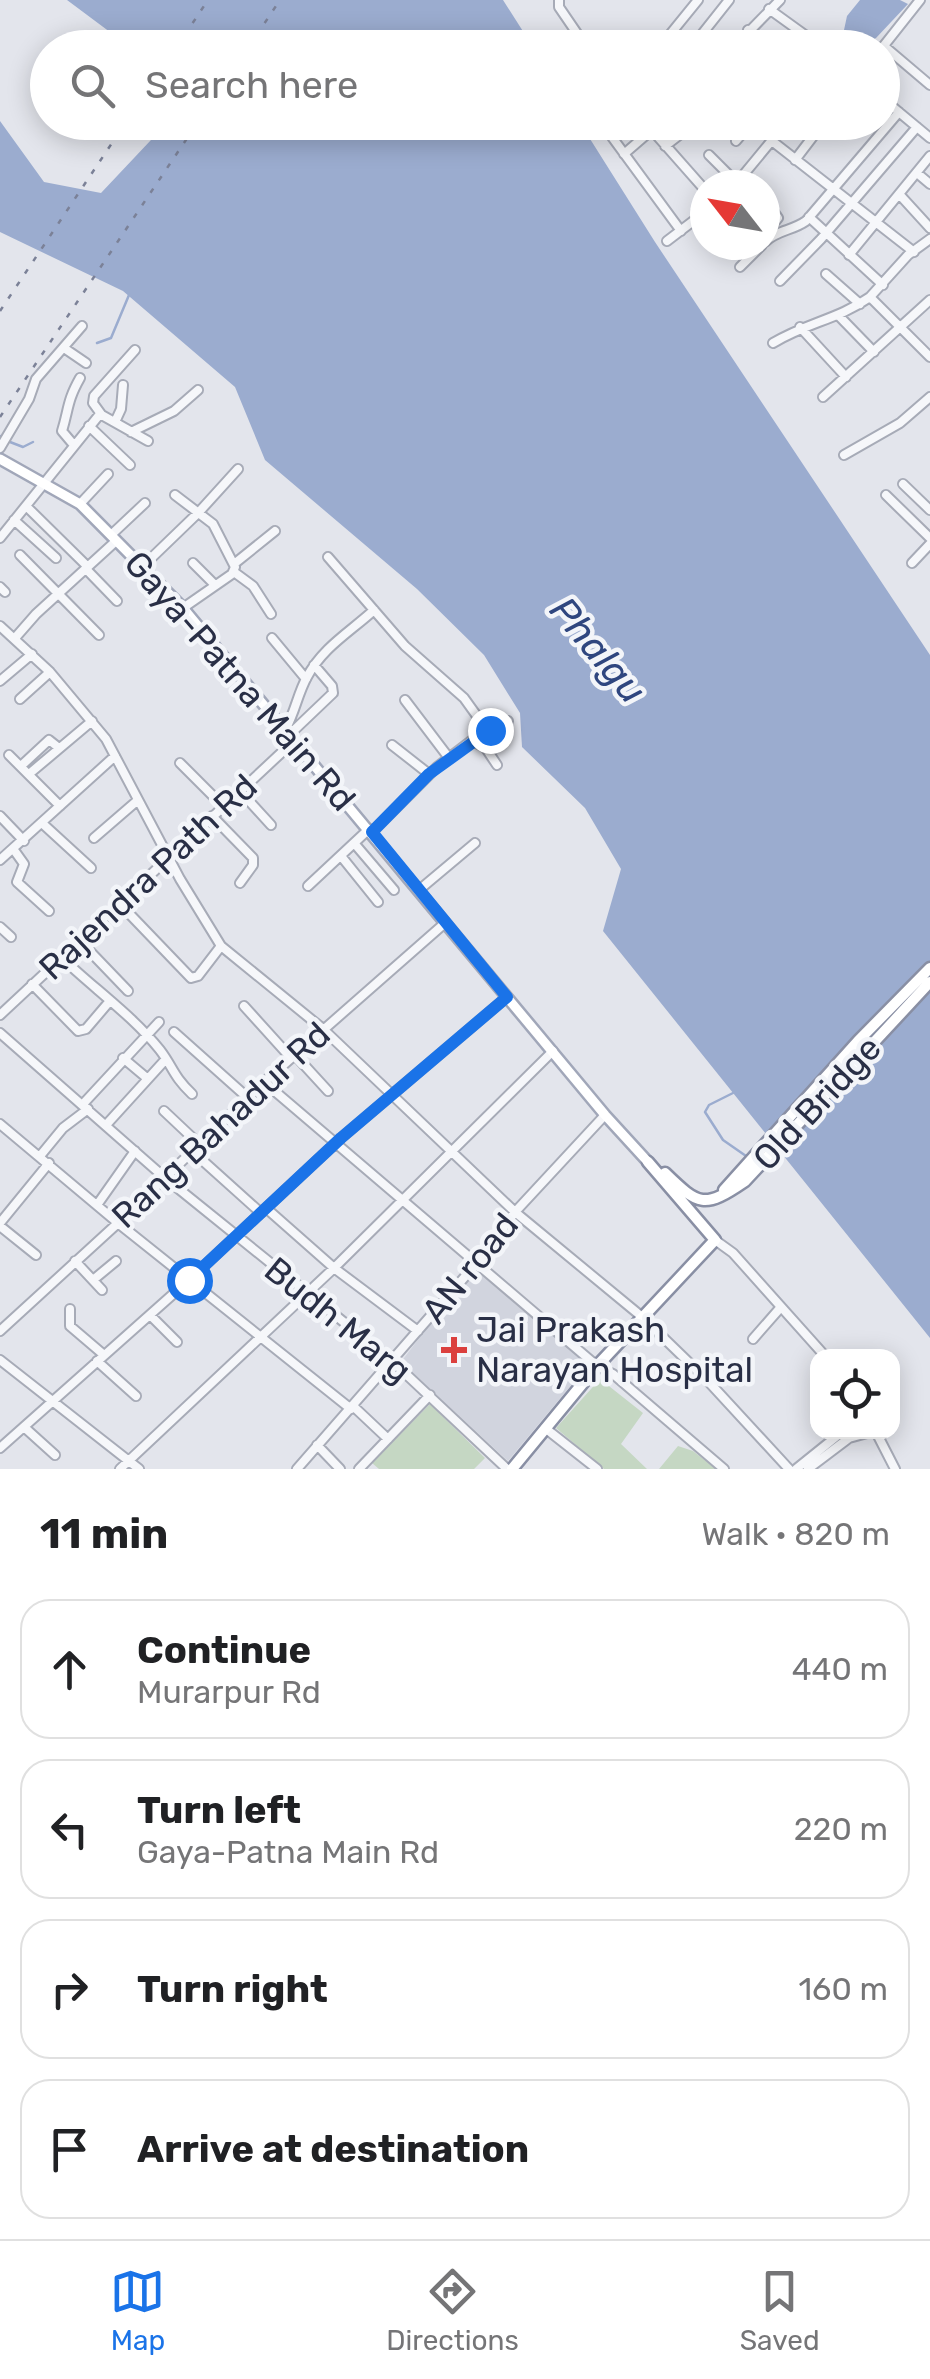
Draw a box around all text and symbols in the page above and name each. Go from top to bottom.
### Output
search box [30,30,900,140]
icon: search [65,58,120,113]
text: Search here [145,62,358,108]
north arrow [690,170,780,260]
street label: Gaya-Patna Main Rd [116,543,364,819]
water label: Phalgu [540,587,656,713]
route end [468,708,514,754]
street label: Rajendra Path Rd [30,765,266,989]
street label: Rang Bahadur Rd [103,1013,339,1237]
street label: Old Bridge [744,1027,890,1179]
street label: AN road [413,1204,527,1332]
street label: Budh Marg [256,1248,420,1392]
route start [167,1258,213,1304]
place label: Jai Prakash Narayan Hospital [476,1309,753,1391]
marker: Jai Prakash Narayan Hospital [441,1337,467,1363]
map controls [810,1349,900,1439]
button: locate [810,1349,900,1439]
text: 11 min [40,1509,168,1559]
text: Walk · 820 m [701,1515,890,1553]
text: Continue [137,1627,311,1673]
icon: ahead [42,1642,97,1697]
text: 440 m [792,1650,888,1688]
text: Murarpur Rd [137,1673,321,1711]
text: Turn left [137,1787,301,1833]
icon: left [42,1802,97,1857]
text: 220 m [794,1810,888,1848]
text: Gaya-Patna Main Rd [137,1833,439,1871]
icon: right [42,1962,97,2017]
text: Turn right [137,1966,328,2012]
text: 160 m [798,1970,888,2008]
icon: arrive [42,2122,97,2177]
text: Arrive at destination [137,2126,529,2172]
tab: Map [110,2264,165,2357]
tab: Directions [386,2264,519,2357]
tab: Saved [740,2264,820,2357]

